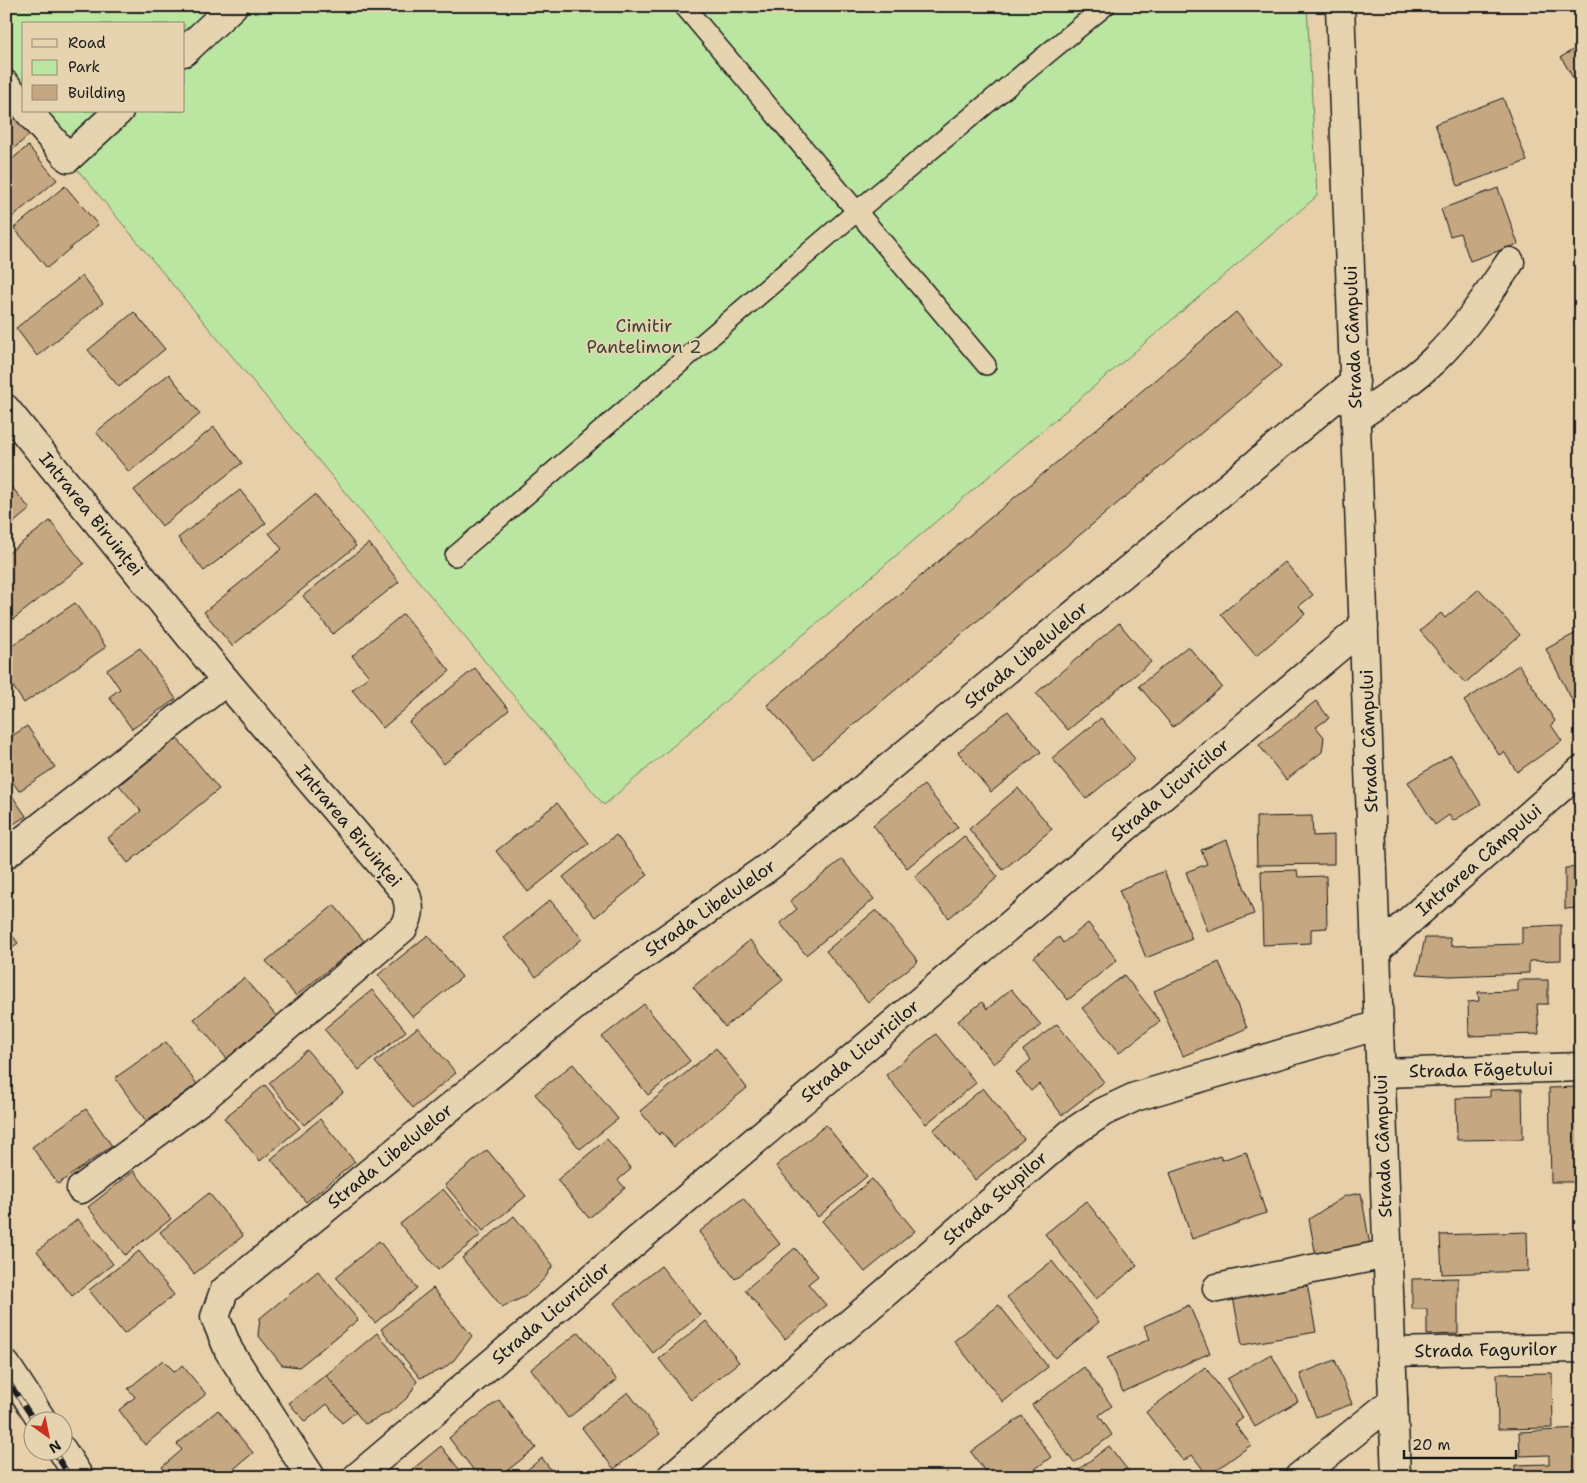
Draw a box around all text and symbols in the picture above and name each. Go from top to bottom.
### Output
legend [22,22,185,112]
text: Road [68,33,106,53]
text: Park [68,57,100,77]
text: Building [68,83,125,103]
street label: Strada Câmpului [1339,265,1367,409]
park label: Cimitir Pantelimon 2 [586,314,702,359]
street label: Intrarea Biruinței [34,447,148,581]
street label: Strada Libelulelor [959,596,1093,714]
street label: Strada Câmpului [1355,669,1383,813]
street label: Strada Licuricilor [1105,733,1235,847]
street label: Intrarea Biruinței [291,760,407,892]
street label: Intrarea Câmpului [1411,799,1547,921]
street label: Strada Libelulelor [640,854,780,962]
street label: Strada Licuricilor [795,994,925,1108]
street label: Strada Făgetului [1409,1057,1553,1083]
street label: Strada Câmpului [1369,1074,1397,1218]
street label: Strada Libelulelor [322,1098,458,1214]
street label: Strada Stupilor [937,1146,1053,1250]
street label: Strada Licuricilor [486,1256,616,1370]
street label: Strada Fagurilor [1414,1337,1558,1363]
north arrow [22,1410,72,1460]
scale bar [1404,1428,1517,1460]
text: 20 m [1412,1435,1451,1455]
text: N [46,1436,65,1457]

